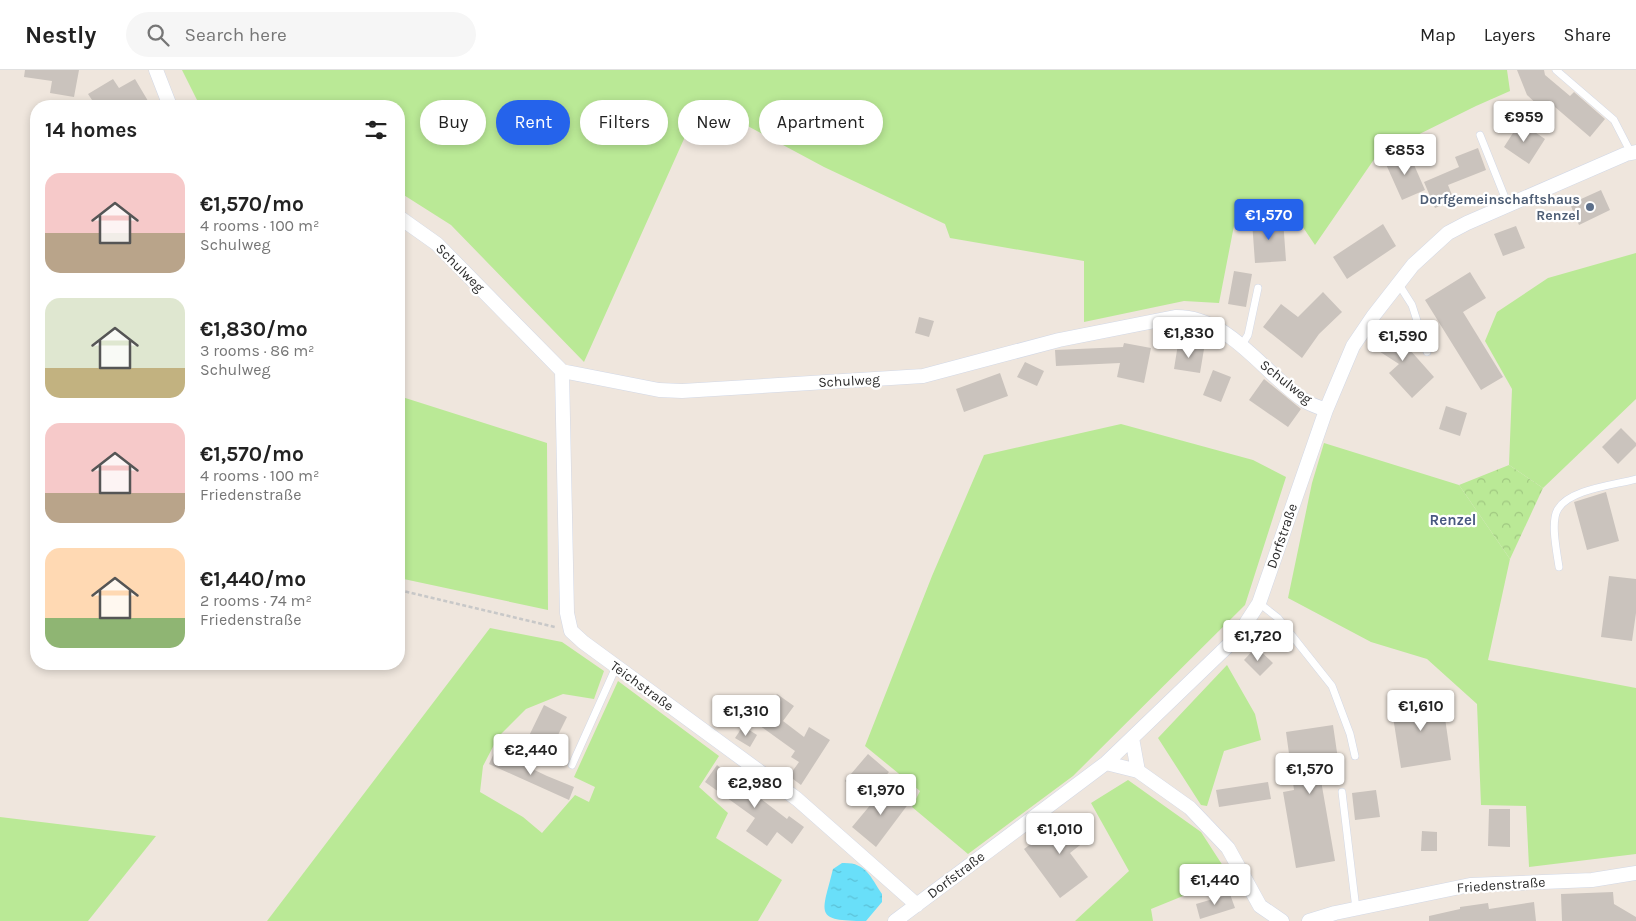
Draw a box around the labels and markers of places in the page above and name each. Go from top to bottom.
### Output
pin: €959 [1494,100,1554,143]
pin: €853 [1375,134,1435,176]
place label: Dorfgemeinschaftshaus Renzel [1420,191,1580,224]
pin: €1,570 [1228,198,1310,241]
marker: Dorfgemeinschaftshaus Renzel [1584,201,1596,213]
pin: €1,830 [1148,316,1230,359]
pin: €1,590 [1362,320,1444,362]
pin: €1,720 [1217,620,1299,662]
pin: €1,610 [1380,690,1462,732]
pin: €1,310 [705,694,787,737]
pin: €2,440 [490,734,572,776]
pin: €1,570 [1269,752,1351,795]
pin: €2,980 [714,766,796,809]
pin: €1,970 [840,774,922,816]
pin: €1,010 [1019,812,1101,855]
pin: €1,440 [1174,864,1256,906]

